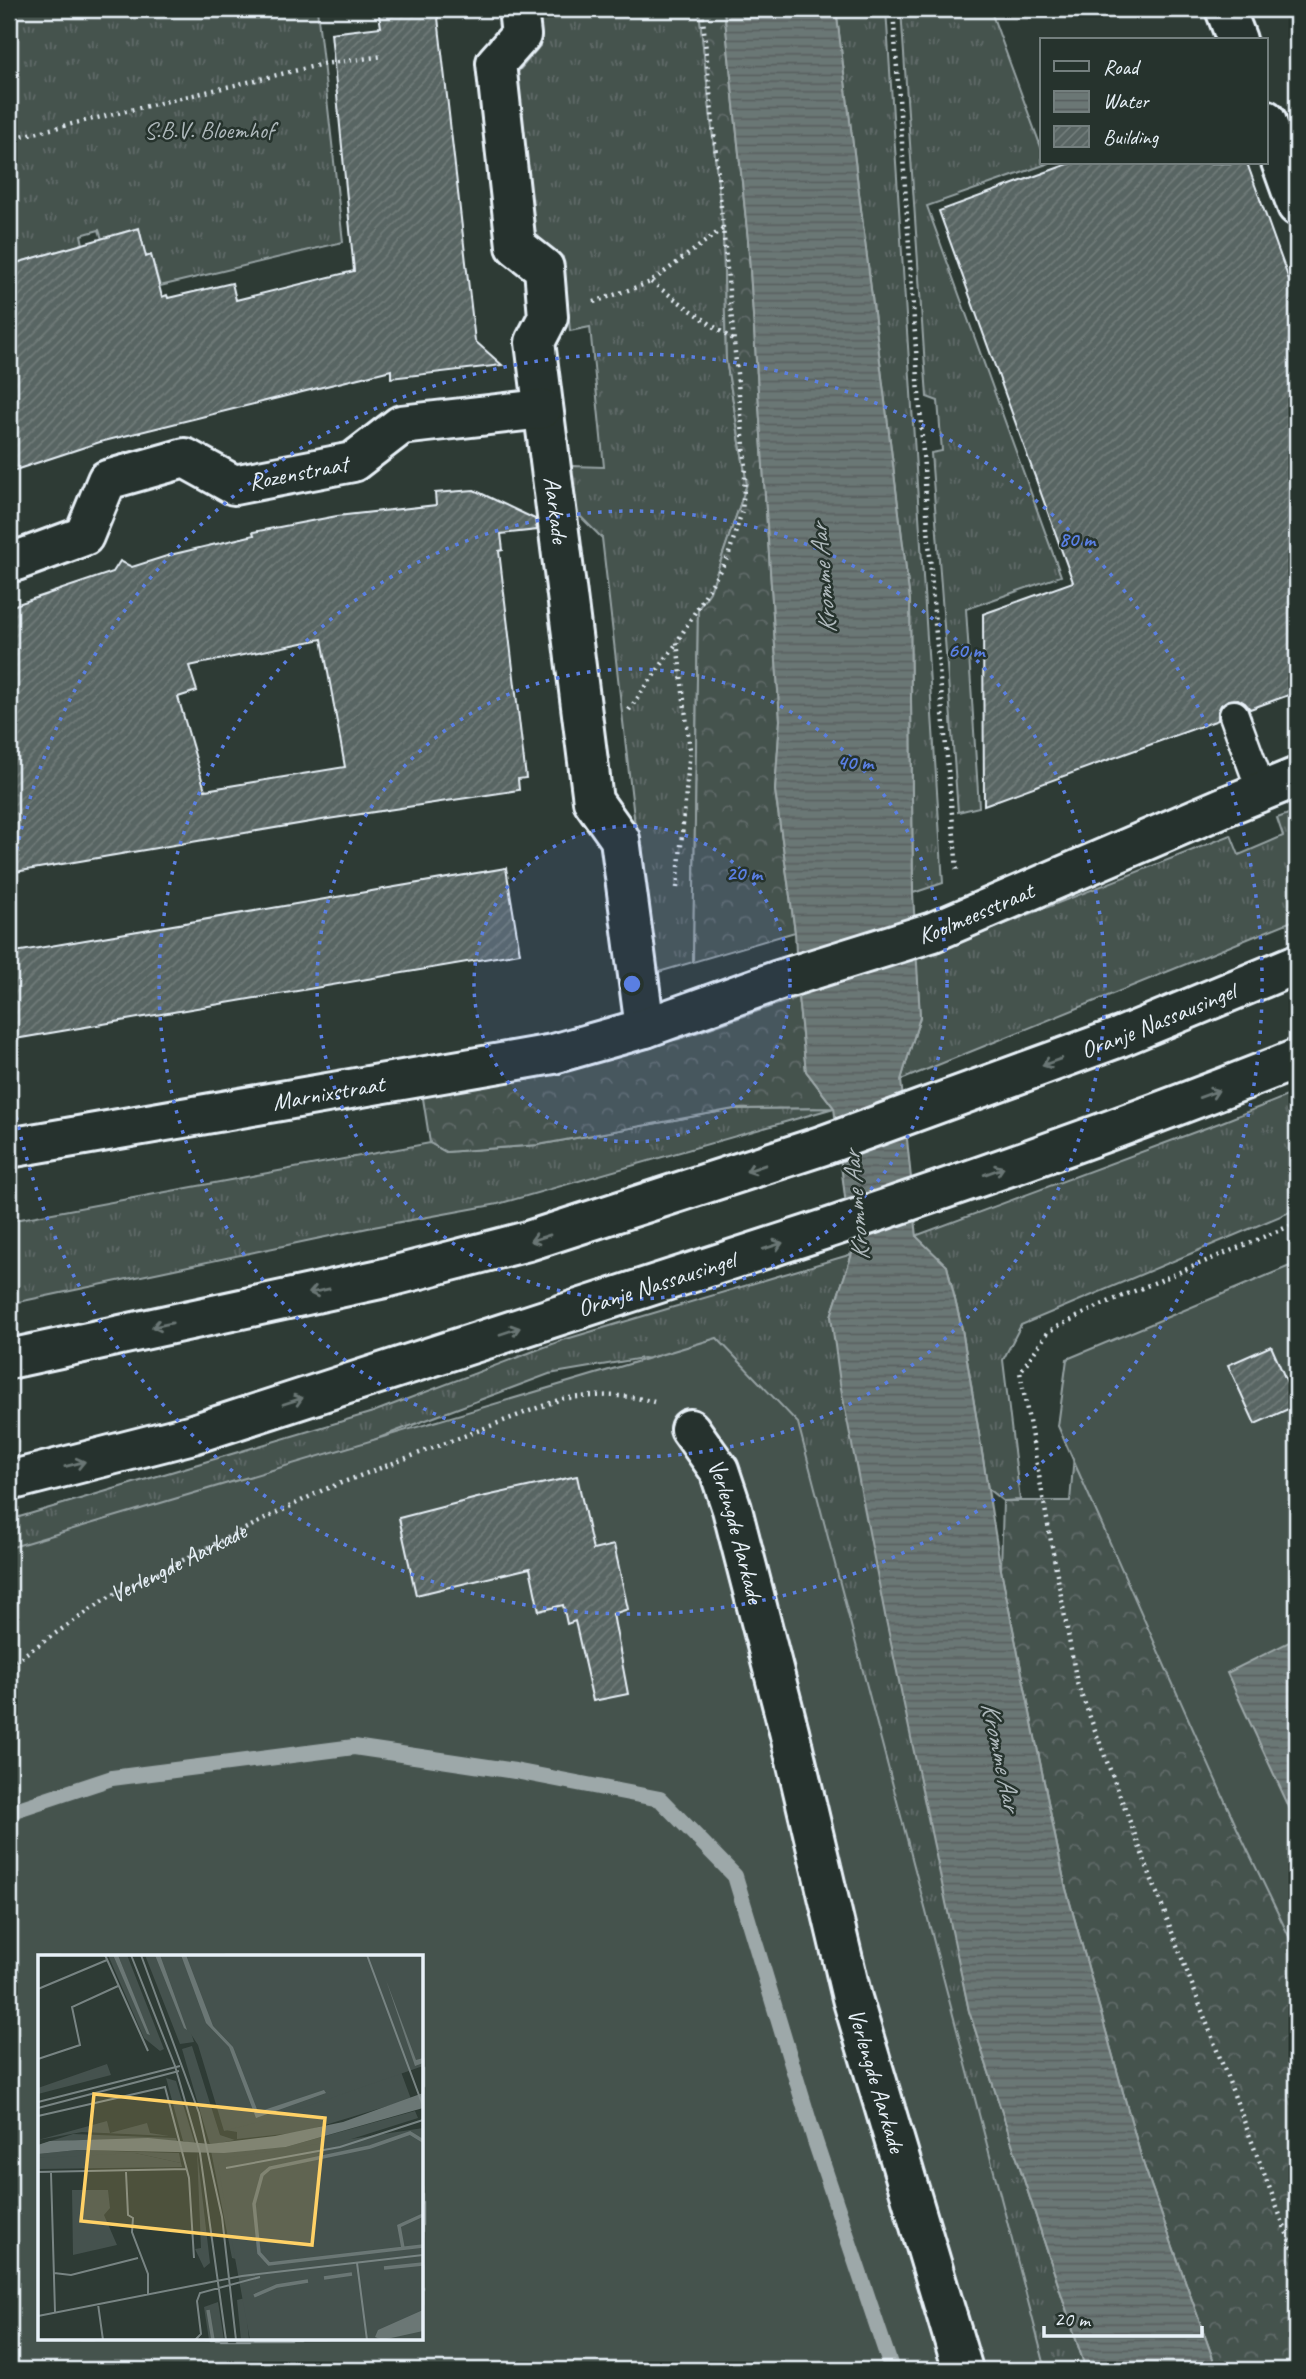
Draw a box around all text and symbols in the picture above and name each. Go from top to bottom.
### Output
legend [1040,38,1268,164]
text: Road [1103,54,1142,80]
text: Water [1103,88,1150,114]
park label: S.B.V. Bloemhof [144,115,279,145]
text: Building [1103,124,1160,150]
street label: Rozenstraat [246,448,353,497]
street label: Aarkade [537,475,576,547]
water label: Kromme Aar [801,518,844,635]
text: 80 m [1059,526,1097,552]
text: 60 m [948,637,986,663]
text: 40 m [837,749,875,775]
text: 20 m [726,860,764,886]
street label: Koolmeesstraat [915,875,1040,951]
centre of rings [620,972,644,996]
street label: Oranje Nassausingel [1077,975,1244,1065]
one-way arrow [1041,1056,1063,1069]
street label: Marnixstraat [270,1068,389,1117]
one-way arrow [1197,1087,1219,1099]
water label: Kromme Aar [834,1145,877,1262]
one-way arrow [746,1162,768,1175]
one-way arrow [983,1164,1005,1176]
one-way arrow [529,1232,551,1245]
one-way arrow [761,1239,783,1251]
street label: Oranje Nassausingel [574,1243,743,1323]
one-way arrow [308,1285,331,1299]
one-way arrow [151,1319,174,1333]
one-way arrow [498,1324,520,1336]
one-way arrow [282,1394,304,1406]
street label: Verlengde Aarkade [701,1453,771,1609]
one-way arrow [63,1457,86,1470]
street label: Verlengde Aarkade [105,1515,253,1609]
water label: Kromme Aar [973,1699,1030,1818]
inset map [38,1955,424,2340]
street label: Verlengde Aarkade [841,2005,913,2158]
scale bar [1044,2295,1201,2339]
text: 20 m [1054,2306,1092,2332]

